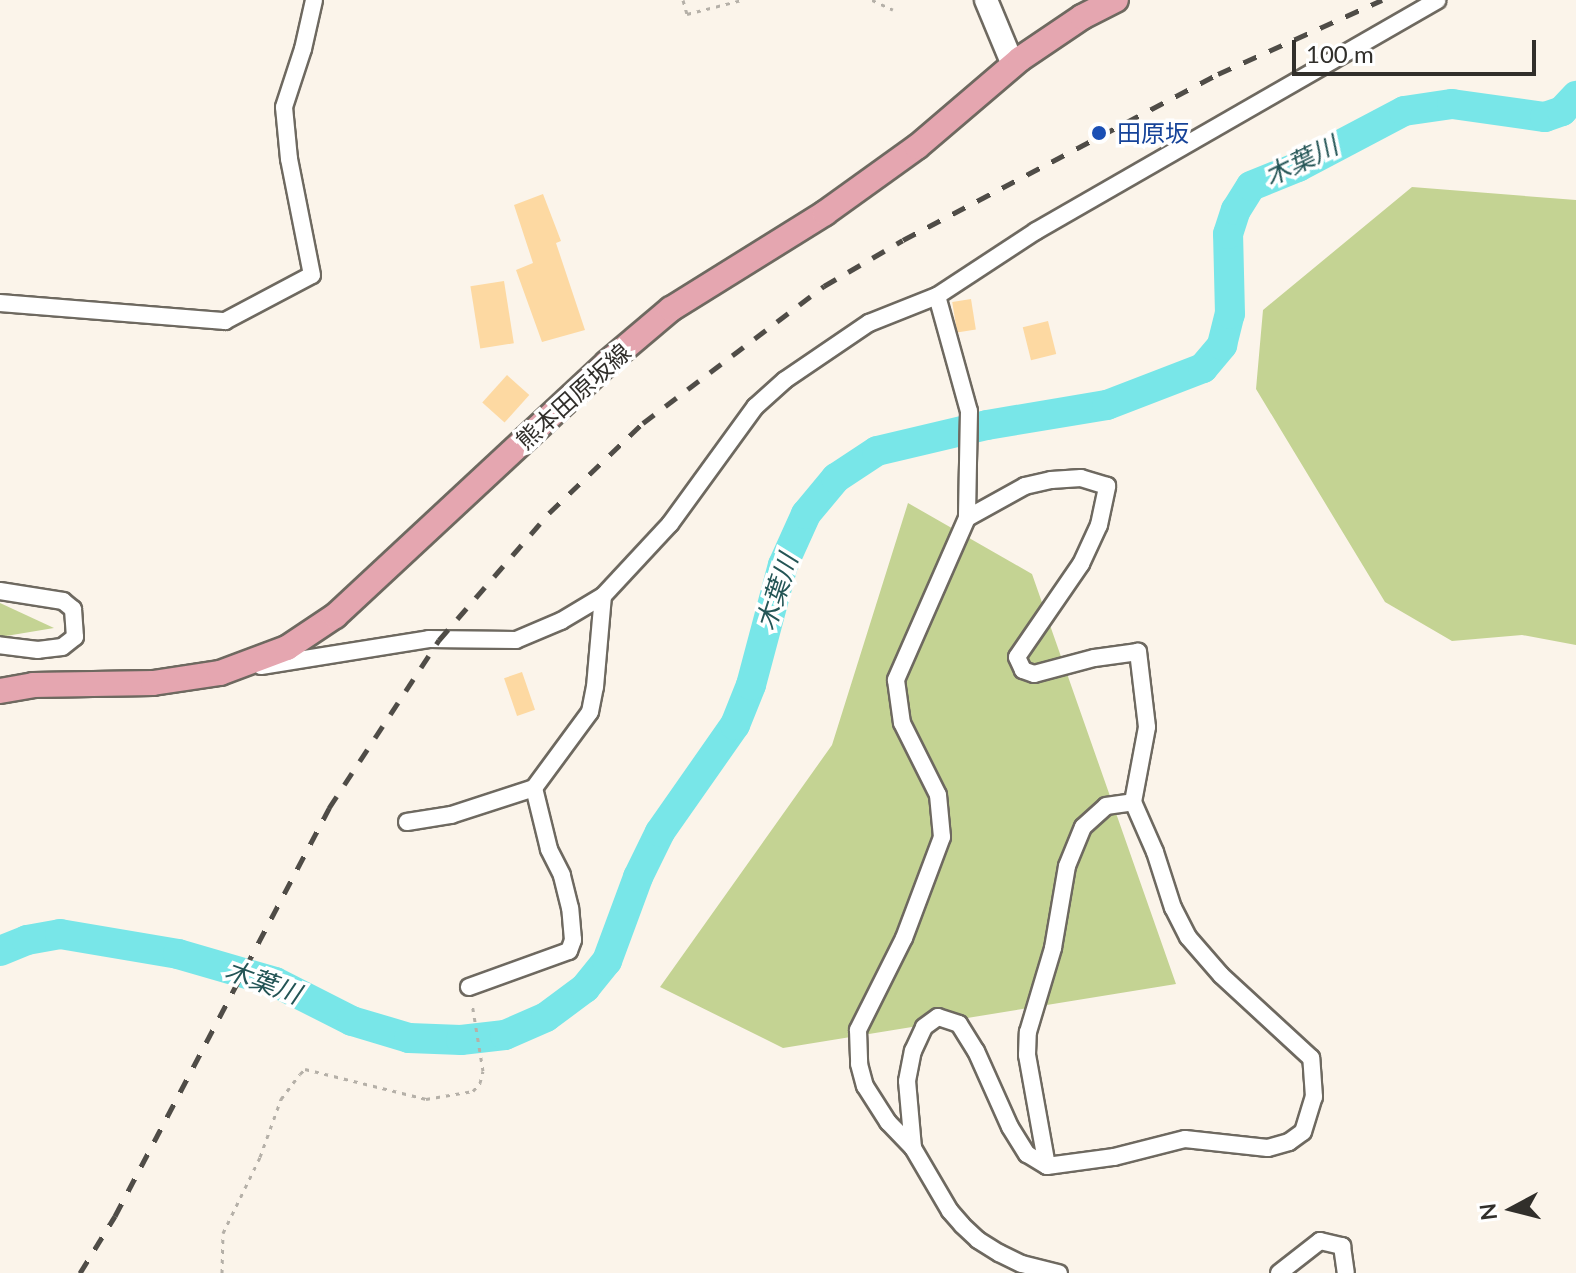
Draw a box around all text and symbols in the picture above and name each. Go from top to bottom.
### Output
scale bar [1296,24,1540,74]
text: 100 m [1306,39,1374,68]
place label: 田原坂 [1117,119,1189,147]
marker: 田原坂 [1088,122,1110,144]
water label: 木葉川 [1259,130,1343,192]
street label: 熊本田原坂線 [510,337,636,455]
water label: 木葉川 [750,550,804,634]
water label: 木葉川 [221,954,305,1010]
north arrow [1472,1169,1552,1249]
text: N [1473,1202,1502,1222]

